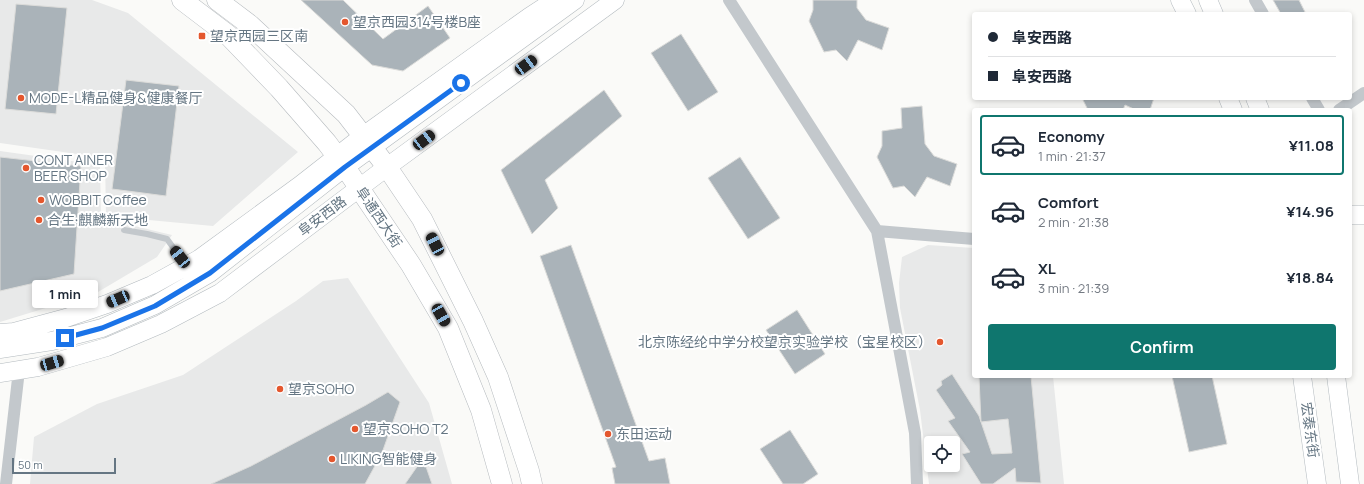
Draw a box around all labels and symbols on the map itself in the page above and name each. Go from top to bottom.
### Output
place label: 望京西园314号楼B座 [353,12,481,31]
marker: 望京西园314号楼B座 [340,17,350,27]
place label: 望京西园三区南 [210,26,308,45]
marker: 望京西园三区南 [197,31,207,41]
car [513,53,539,77]
route start [452,74,470,92]
place label: MODE-L精品健身&健康餐厅 [29,88,202,107]
marker: MODE-L精品健身&健康餐厅 [16,93,26,103]
car [411,128,437,152]
place label: CONT AINER BEER SHOP [34,150,113,185]
marker: CONT AINER BEER SHOP [21,163,31,173]
street label: 阜通西大街 [352,182,407,251]
place label: WOBBIT Coffee [49,190,147,209]
street label: 阜安西路 [294,191,350,240]
marker: WOBBIT Coffee [36,195,46,205]
place label: 合生·麒麟新天地 [47,210,148,229]
marker: 合生·麒麟新天地 [34,215,44,225]
car [424,231,446,257]
car [168,244,192,270]
callout: 1 min [32,280,98,308]
car [105,289,131,309]
car [430,302,452,328]
route end [56,329,74,347]
place label: 北京陈经纶中学分校望京实验学校（宝星校区） [638,332,932,351]
marker: 北京陈经纶中学分校望京实验学校（宝星校区） [935,337,945,347]
car [39,354,65,372]
place label: 望京SOHO [288,379,354,398]
marker: 望京SOHO [275,384,285,394]
street label: 宏泰东街 [1297,401,1324,459]
place label: 望京SOHO T2 [363,419,449,438]
marker: 望京SOHO T2 [350,424,360,434]
place label: 东田运动 [616,424,672,443]
marker: 东田运动 [603,429,613,439]
place label: LIKING智能健身 [340,449,437,468]
marker: LIKING智能健身 [327,454,337,464]
scale bar [12,456,116,475]

